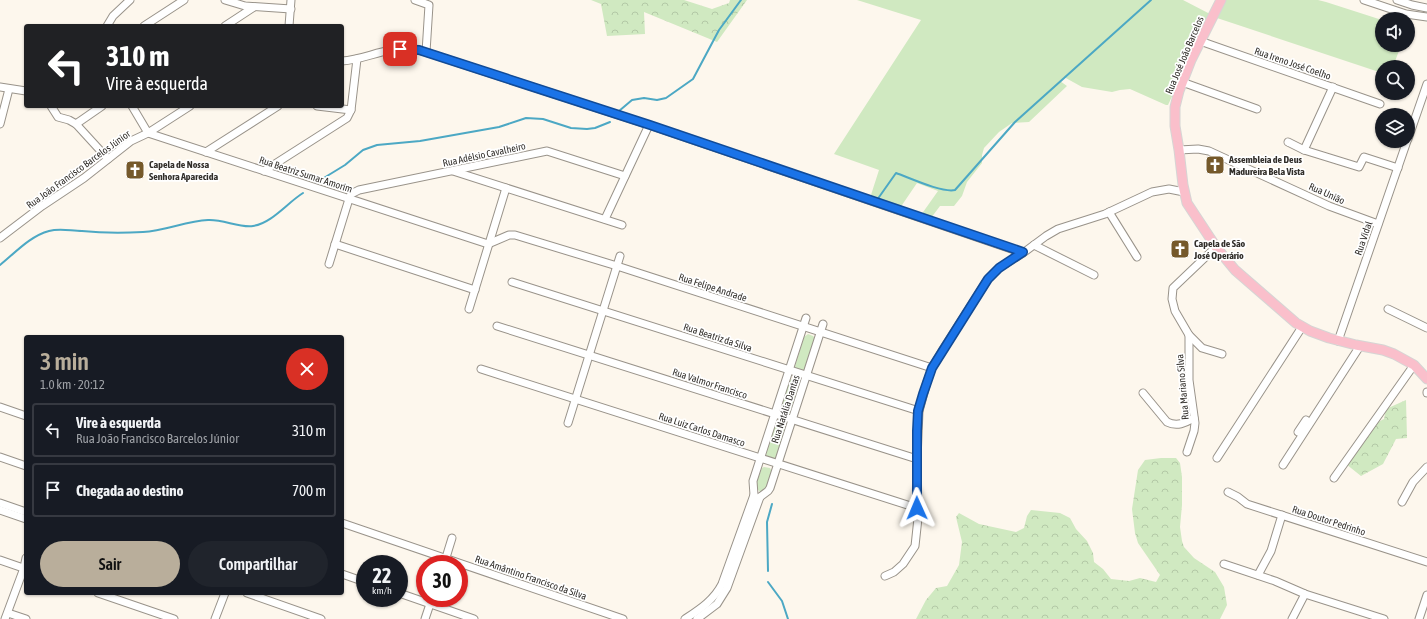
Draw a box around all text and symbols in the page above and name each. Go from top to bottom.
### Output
map controls [1375,12,1415,148]
button: sound [1375,12,1415,52]
street label: Rua José João Barcelos [1163,14,1206,96]
pin [383,32,417,66]
icon: arrive [389,38,411,60]
icon: left [40,40,92,92]
text: 310 m [106,40,169,72]
street label: Rua Ireno José Coelho [1253,45,1333,82]
button: search [1375,60,1415,100]
text: Vire à esquerda [106,73,208,94]
button: layers [1375,108,1415,148]
street label: Rua João Francisco Barcelos Júnior [24,127,133,211]
street label: Rua Adélsio Cavalheiro [442,140,527,169]
street label: Rua Beatriz Sumar Amorim [258,154,354,195]
church icon: Assembleia de Deus Madureira Bela Vista [1204,154,1226,176]
place label: Assembleia de Deus Madureira Bela Vista [1228,154,1305,177]
church icon: Capela de Nossa Senhora Aparecida [124,159,146,181]
place label: Capela de Nossa Senhora Aparecida [149,159,218,182]
street label: Rua União [1307,181,1347,206]
street label: Rua Vidal [1353,219,1374,257]
church icon: Capela de São José Operário [1169,238,1191,260]
place label: Capela de São José Operário [1193,238,1246,261]
street label: Rua Felipe Andrade [677,271,749,304]
street label: Rua Beatriz da Silva [682,321,754,354]
text: 3 min [40,348,89,375]
button: close [286,348,328,390]
street label: Rua Mariano Silva [1174,353,1191,420]
street label: Rua Valmor Francisco [671,366,749,401]
street label: Rua Natália Dantas [769,373,802,445]
text: 1.0 km · 20:12 [40,377,105,392]
street label: Rua Luiz Carlos Damasco [657,410,747,449]
text: Vire à esquerda [76,414,161,431]
icon: left [42,419,64,441]
text: 310 m [292,422,326,439]
text: Rua João Francisco Barcelos Júnior [76,431,239,446]
icon: arrive [42,479,64,501]
text: Chegada ao destino [76,482,184,499]
text: 700 m [292,482,326,499]
position arrow [896,487,938,529]
street label: Rua Doutor Pedrinho [1291,503,1367,538]
button: Sair [40,541,180,587]
button: Compartilhar [188,541,328,587]
street label: Rua Amântino Francisco da Silva [474,553,588,602]
speed limit sign: 30 [416,555,468,607]
text: 22 [373,564,391,587]
text: km/h [372,585,392,596]

